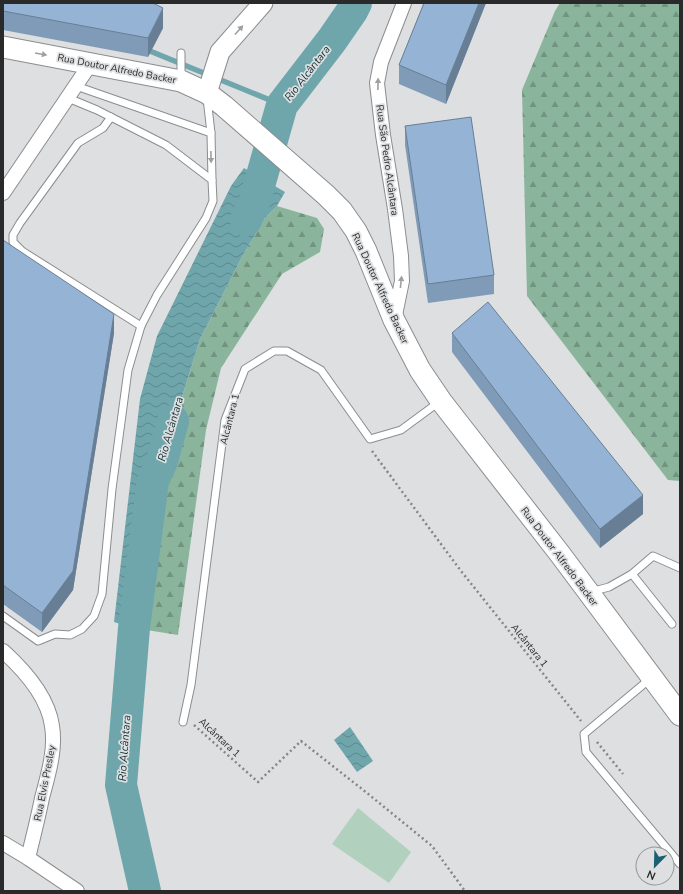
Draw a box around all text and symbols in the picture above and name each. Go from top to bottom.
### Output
one-way arrow [234,24,243,35]
water label: Rio Alcântara [281,42,334,104]
street label: Rua Doutor Alfredo Backer [56,51,178,87]
one-way arrow [35,52,47,58]
one-way arrow [375,77,381,90]
street label: Rua São Pedro Alcântara [372,104,402,217]
one-way arrow [208,151,215,163]
street label: Rua Doutor Alfredo Backer [348,231,412,346]
one-way arrow [397,276,404,288]
street label: Alcântara 1 [217,392,243,446]
water label: Rio Alcântara [154,395,187,463]
street label: Rua Doutor Alfredo Backer [517,504,601,609]
street label: Alcântara 1 [507,621,551,670]
water label: Rio Alcântara [115,714,134,782]
street label: Alcântara 1 [196,715,243,761]
street label: Rua Elvis Presley [31,743,59,822]
north arrow [635,846,675,886]
text: N [645,866,658,883]

